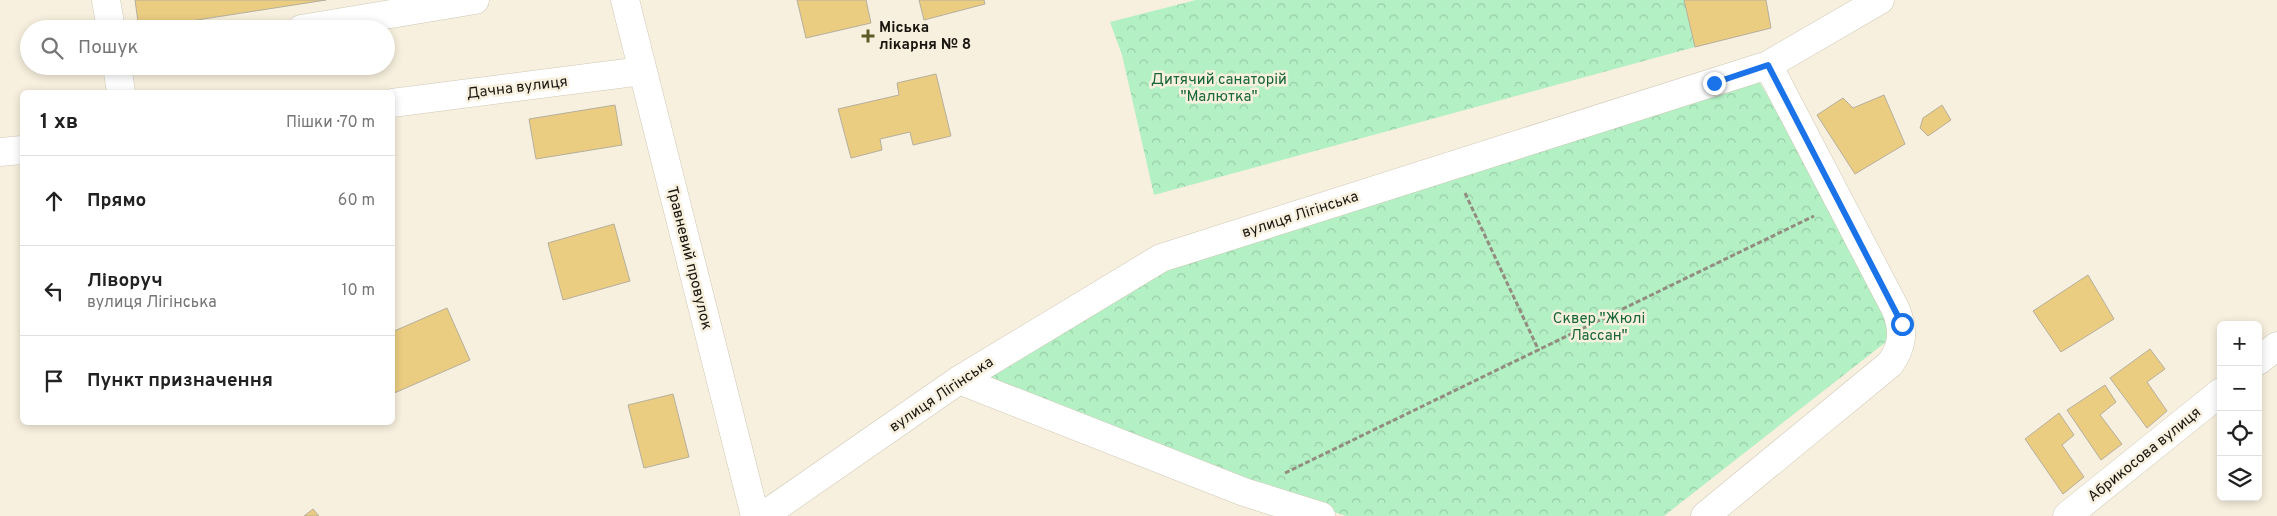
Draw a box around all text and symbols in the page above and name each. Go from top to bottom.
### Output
place label: Міська лікарня № 8 [879,19,971,55]
search box [20,20,395,75]
marker: Міська лікарня № 8 [861,29,875,43]
icon: search [38,34,66,62]
text: Пошук [78,36,138,60]
park label: Дитячий санаторій "Малютка" [1151,71,1287,107]
route end [1703,72,1726,95]
street label: Дачна вулиця [466,73,569,104]
text: 1 хв [40,109,78,136]
text: Пішки · 70 m [286,113,375,133]
street label: Травневий провулок [662,185,716,332]
icon: ahead [40,187,68,215]
street label: вулиця Лігінська [1240,188,1361,243]
text: Прямо [87,189,146,213]
text: 60 m [338,191,375,211]
text: Ліворуч [87,269,163,293]
icon: left [40,277,68,305]
text: 10 m [341,281,375,301]
text: вулиця Лігінська [87,293,217,313]
park label: Сквер "Жюлі Лассан" [1553,310,1645,346]
route start [1891,313,1914,336]
map controls [2217,321,2262,501]
button: + [2217,321,2262,366]
street label: вулиця Лігінська [886,353,998,437]
button: − [2217,366,2262,411]
icon: arrive [40,367,68,395]
text: Пункт призначення [87,369,273,393]
street label: Абрикосова вулиця [2084,404,2205,507]
button: locate [2217,411,2262,456]
button: layers [2217,456,2262,501]

